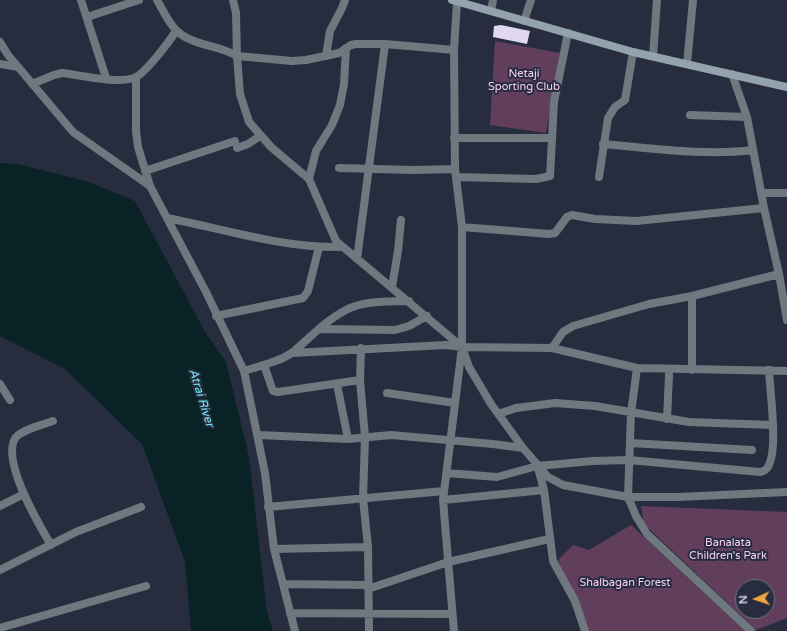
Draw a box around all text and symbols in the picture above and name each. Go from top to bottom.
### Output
park label: Netaji Sporting Club [488,67,560,93]
water label: Atrai River [185,367,217,429]
park label: Banalata Children's Park [689,536,767,562]
park label: Shalbagan Forest [580,576,670,590]
north arrow [735,579,775,619]
text: N [737,595,750,604]

